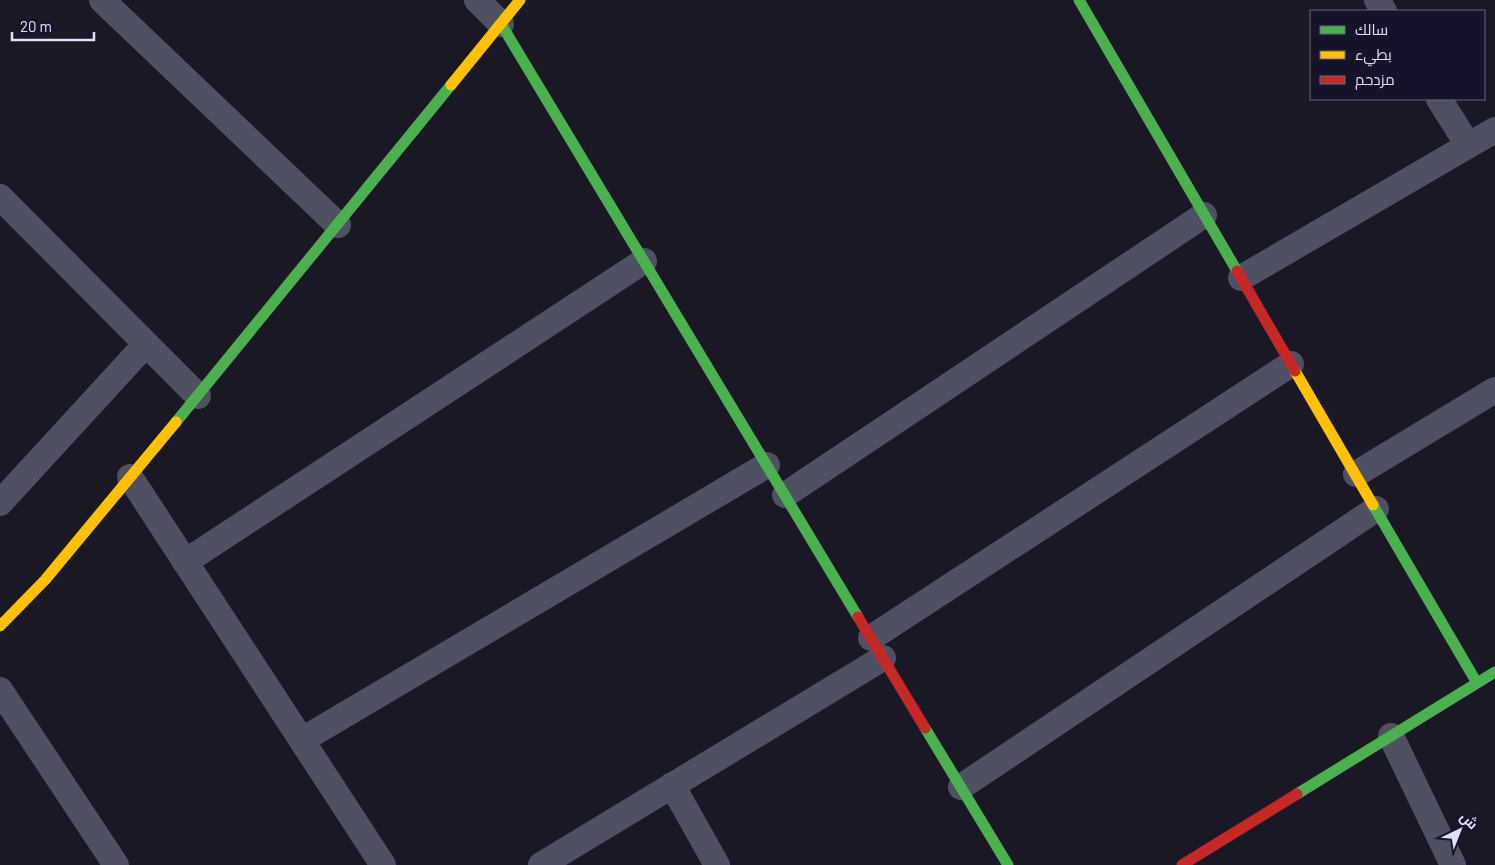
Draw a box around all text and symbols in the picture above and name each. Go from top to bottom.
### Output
scale bar [12,10,95,42]
legend [1310,10,1485,100]
text: 20 m [20,17,52,35]
text: سالك [1355,20,1388,38]
text: بطيء [1355,45,1392,67]
text: مزدحم [1355,70,1395,90]
north arrow [1435,805,1485,855]
text: ش [1456,808,1482,833]

